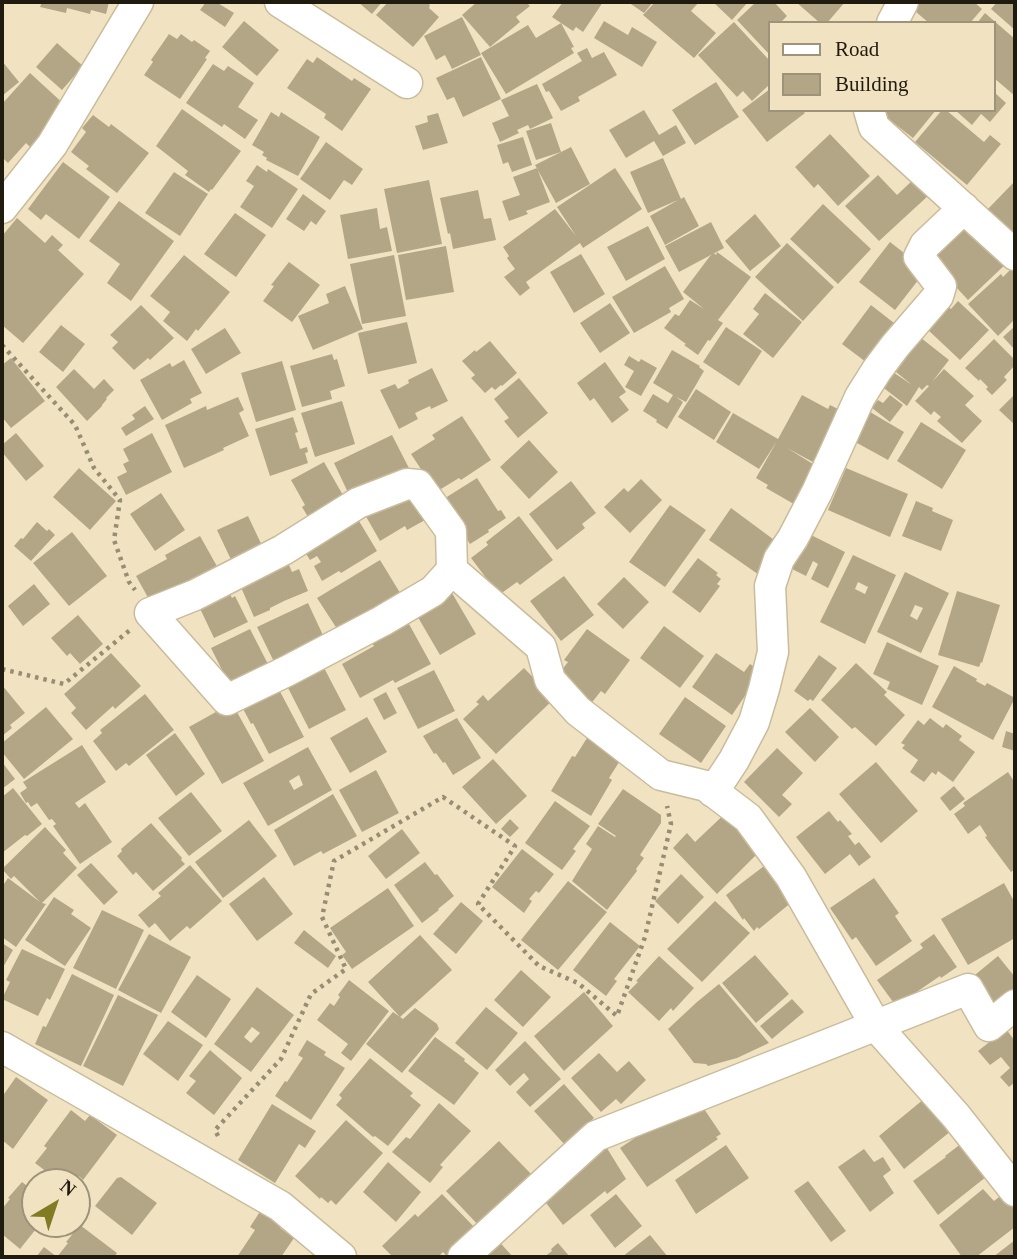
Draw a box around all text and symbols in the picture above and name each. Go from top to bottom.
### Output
legend [768,21,996,112]
text: Road [835,37,879,61]
text: Building [835,72,909,96]
north arrow [21,1168,91,1238]
text: N [56,1175,80,1200]

